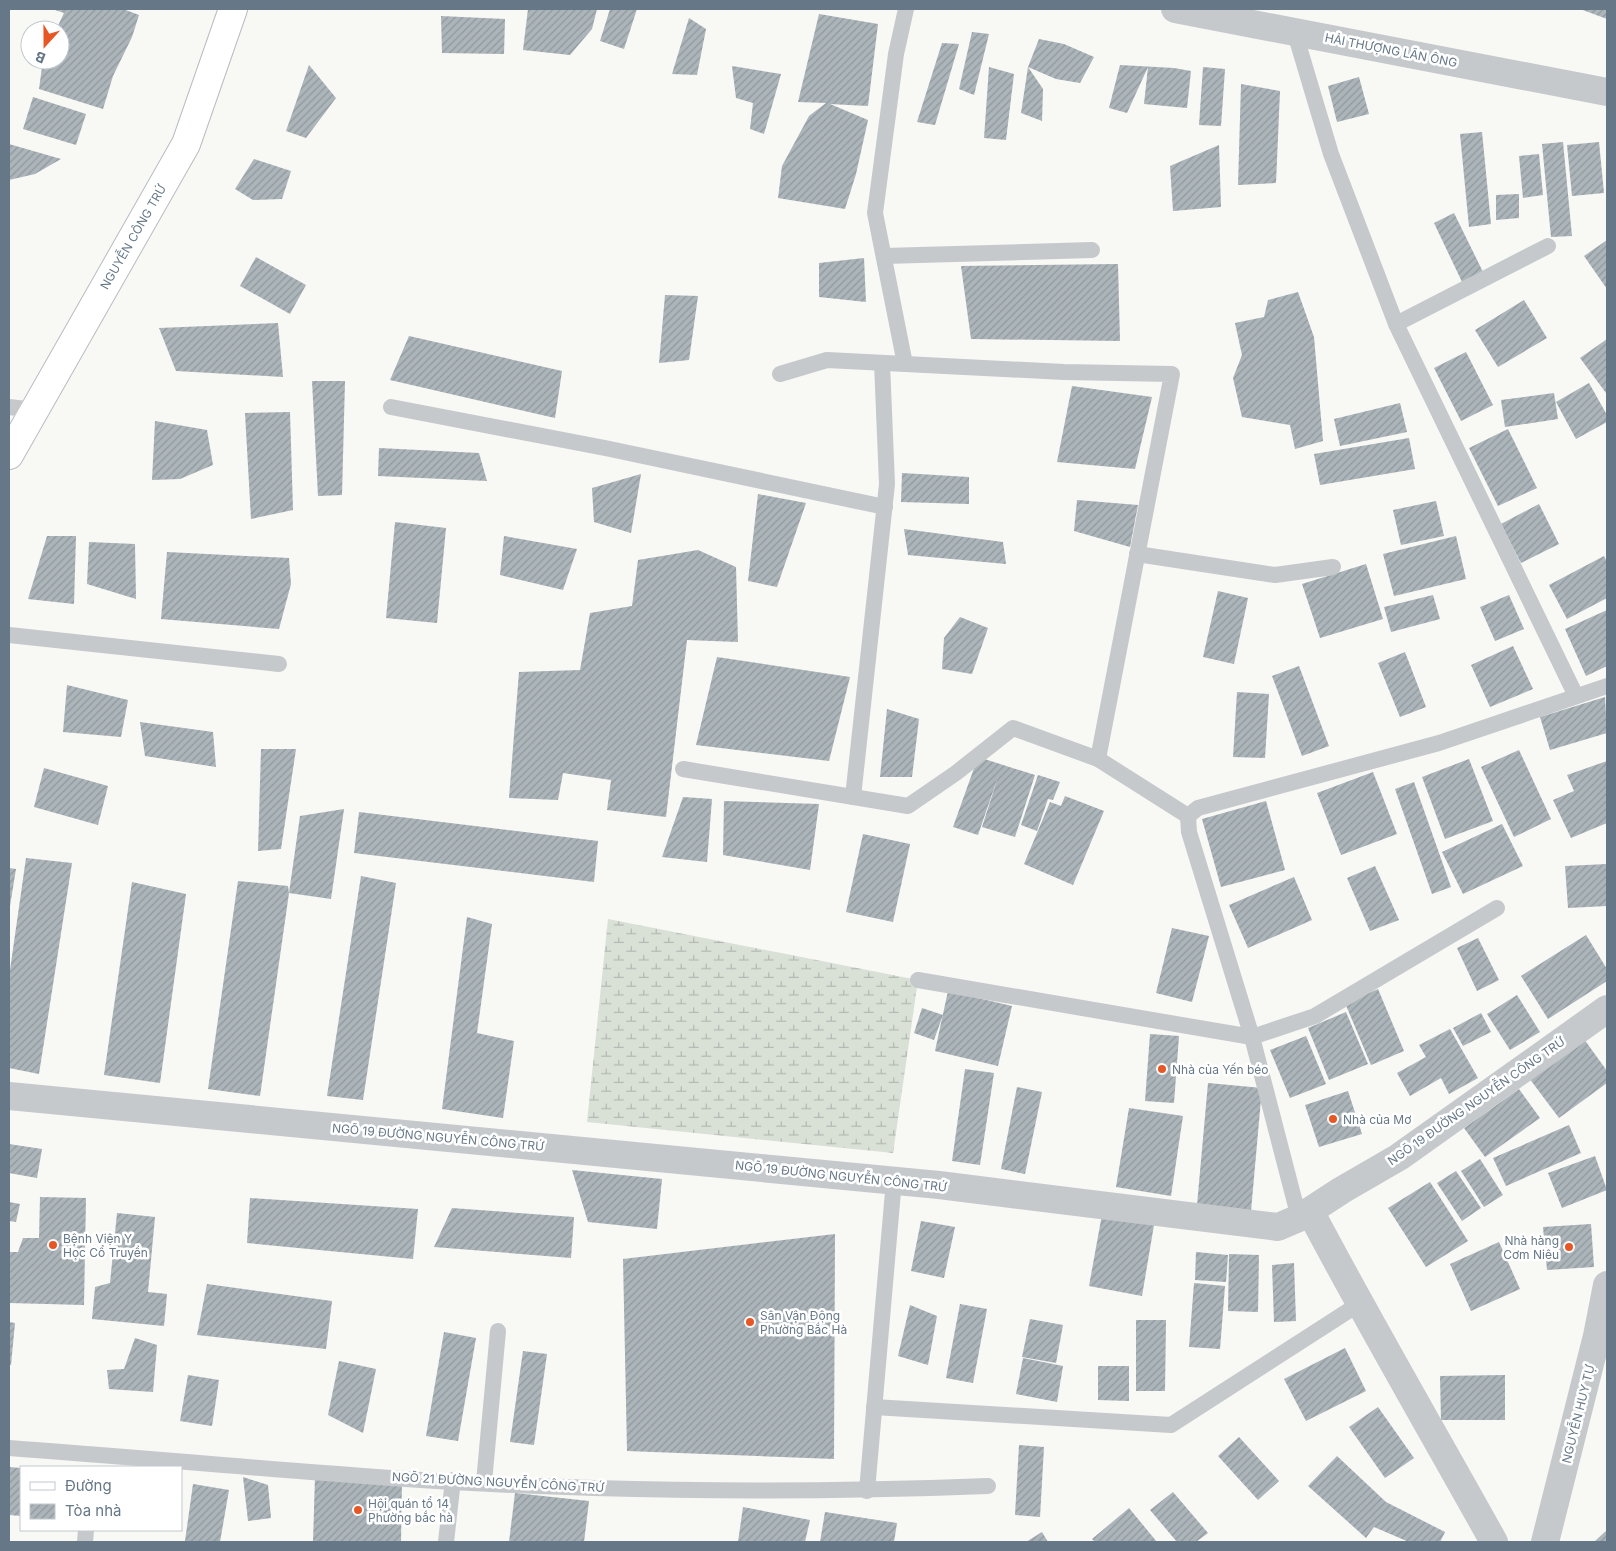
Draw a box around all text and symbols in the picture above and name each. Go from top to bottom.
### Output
north arrow [20,20,70,70]
street label: HẢI THƯỢNG LÃN ÔNG [1324,30,1458,70]
text: B [33,48,48,67]
street label: NGUYỄN CÔNG TRỨ [95,181,169,292]
street label: NGÕ 19 ĐƯỜNG NGUYỄN CÔNG TRỨ [1383,1032,1567,1168]
place label: Nhà của Yến béo [1172,1062,1269,1077]
marker: Nhà của Yến béo [1156,1063,1168,1075]
place label: Nhà của Mơ [1343,1112,1411,1127]
marker: Nhà của Mơ [1327,1113,1339,1125]
street label: NGÕ 19 ĐƯỜNG NGUYỄN CÔNG TRỨ [331,1118,545,1154]
street label: NGÕ 19 ĐƯỜNG NGUYỄN CÔNG TRỨ [734,1155,948,1195]
place label: Bệnh Viện Y Học Cổ Truyền [63,1231,148,1260]
place label: Nhà hàng Cơm Niêu [1503,1233,1559,1262]
marker: Bệnh Viện Y Học Cổ Truyền [47,1239,59,1251]
marker: Nhà hàng Cơm Niêu [1563,1241,1575,1253]
place label: Sân Vận Động Phường Bắc Hà [760,1308,847,1337]
marker: Sân Vận Động Phường Bắc Hà [744,1316,756,1328]
street label: NGUYỄN HUY TỰ [1557,1363,1597,1465]
legend [20,1466,182,1531]
street label: NGÕ 21 ĐƯỜNG NGUYỄN CÔNG TRỨ [391,1467,605,1495]
text: Đường [65,1476,112,1495]
place label: Hội quán tổ 14 Phường bắc hà [368,1496,453,1525]
text: Tòa nhà [65,1501,121,1520]
marker: Hội quán tổ 14 Phường bắc hà [352,1504,364,1516]

